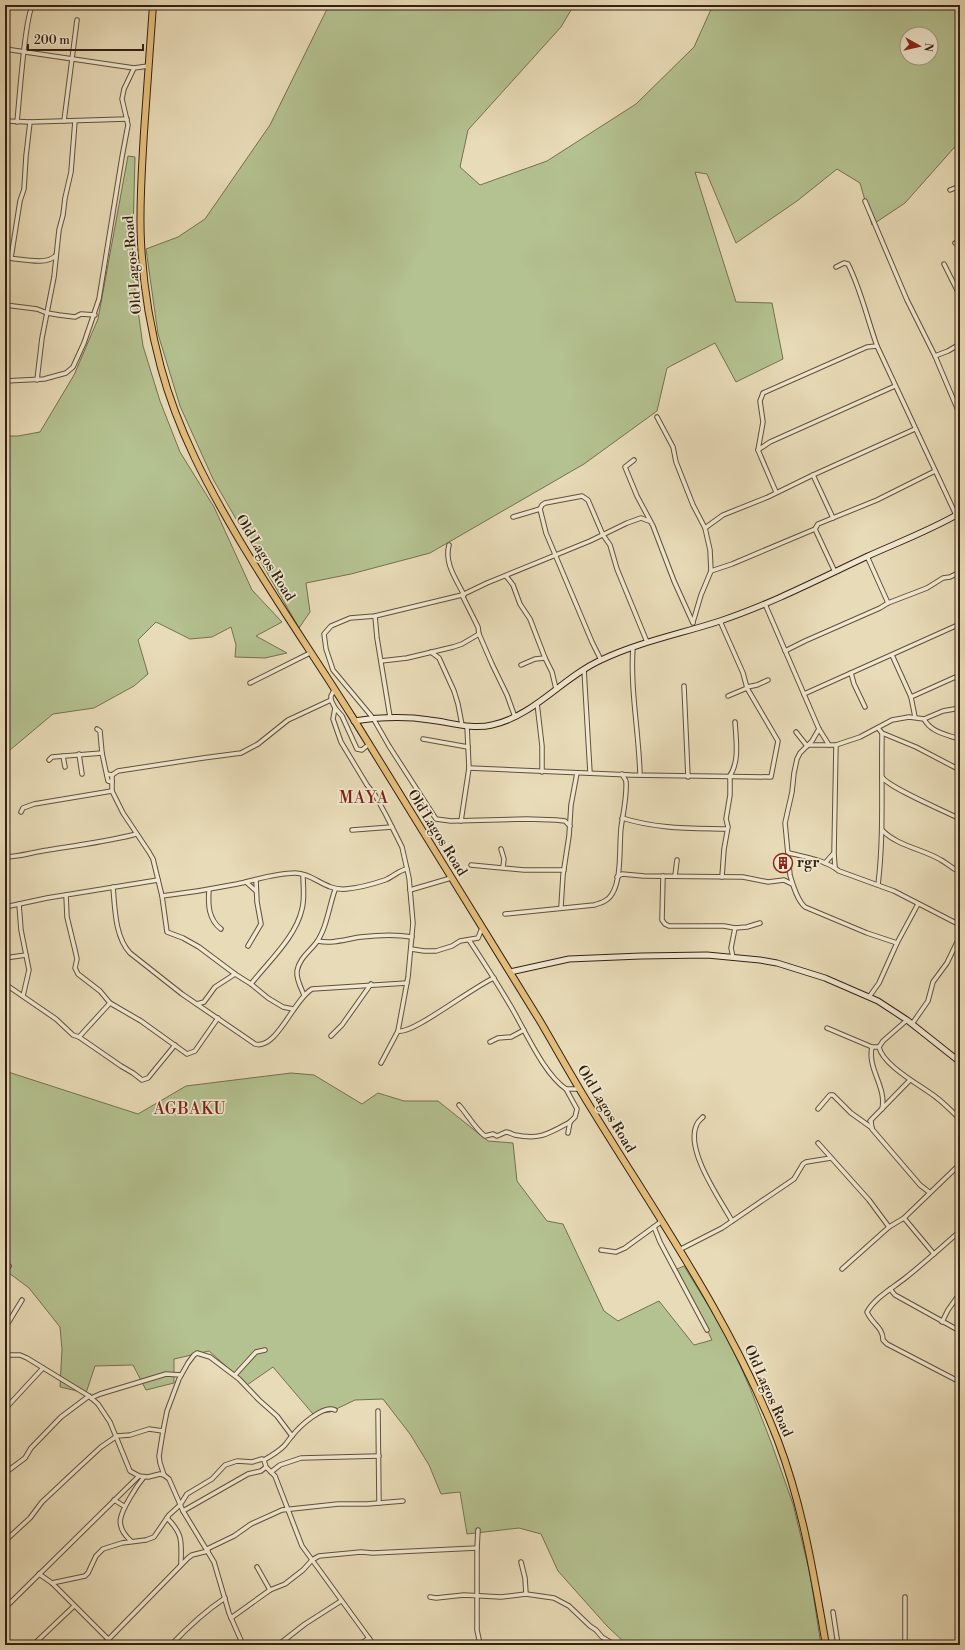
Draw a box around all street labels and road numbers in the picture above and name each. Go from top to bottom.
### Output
street label: Old Lagos Road [120,215,146,315]
street label: Old Lagos Road [231,511,299,605]
street label: Old Lagos Road [403,786,471,880]
street label: Old Lagos Road [573,1062,639,1156]
street label: Old Lagos Road [740,1342,796,1440]

